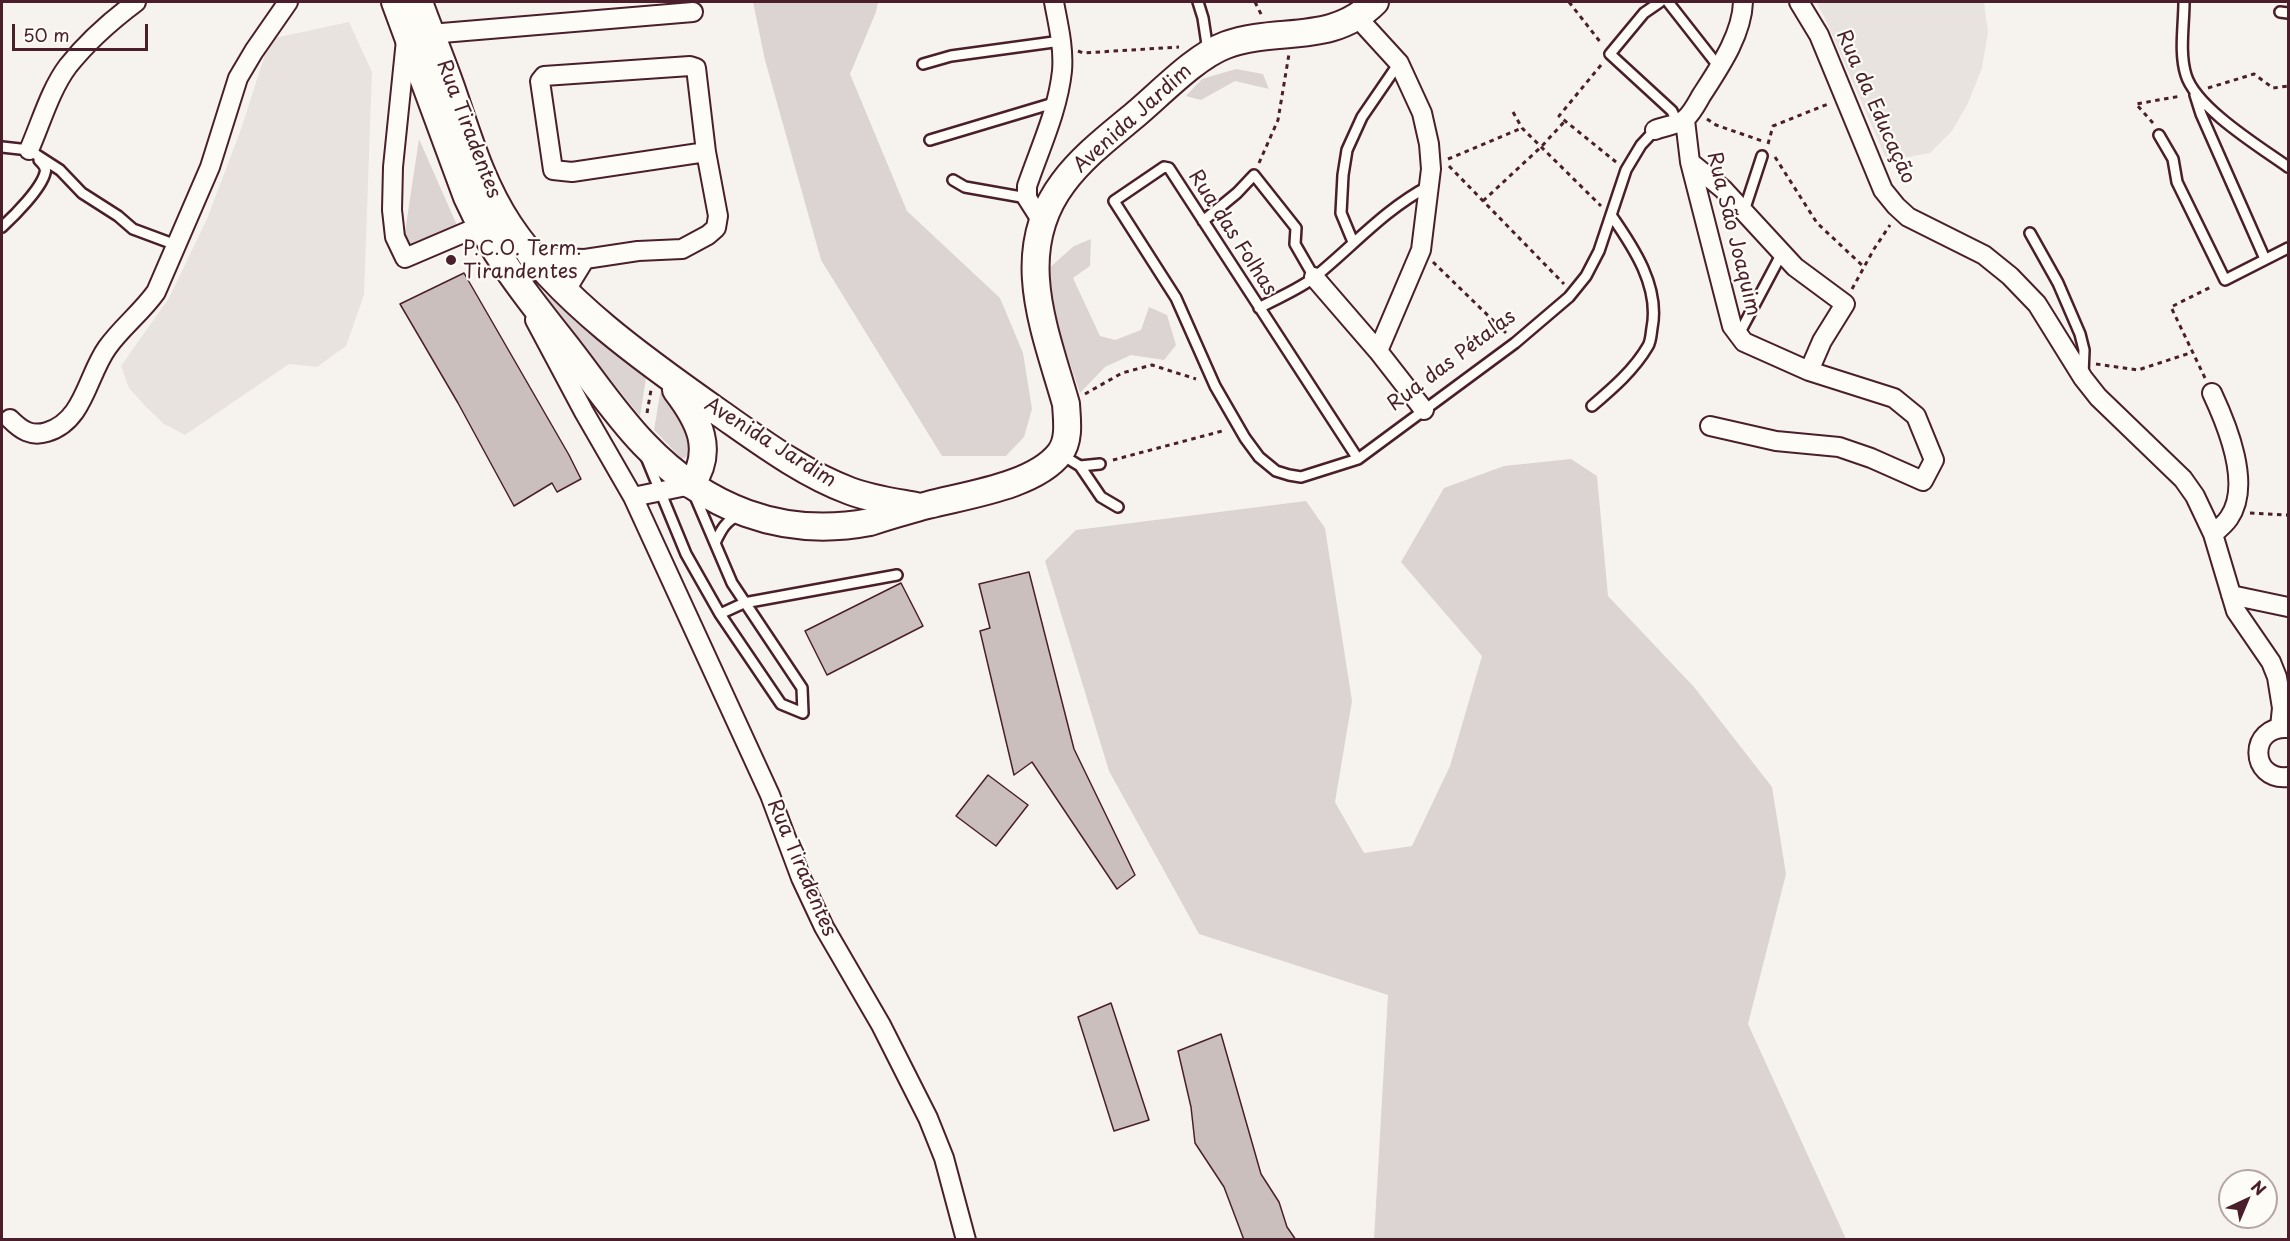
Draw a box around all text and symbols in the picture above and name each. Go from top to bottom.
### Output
scale bar [15,12,152,50]
text: 50 m [23,21,70,48]
street label: Rua da Educação [1830,26,1920,188]
street label: Rua Tiradentes [431,56,505,202]
street label: Avenida Jardim [1069,60,1197,178]
street label: Rua São Joaquim [1701,149,1765,319]
street label: Rua das Folhas [1183,166,1281,300]
place label: P.C.O. Term. Tirandentes [463,237,582,284]
marker: P.C.O. Term. Tirandentes [444,253,458,267]
street label: Rua das Pétalas [1383,305,1521,417]
street label: Avenida Jardim [700,393,840,493]
street label: Rua Tiradentes [761,796,841,940]
north arrow [2218,1169,2278,1229]
text: N [2246,1174,2272,1201]

